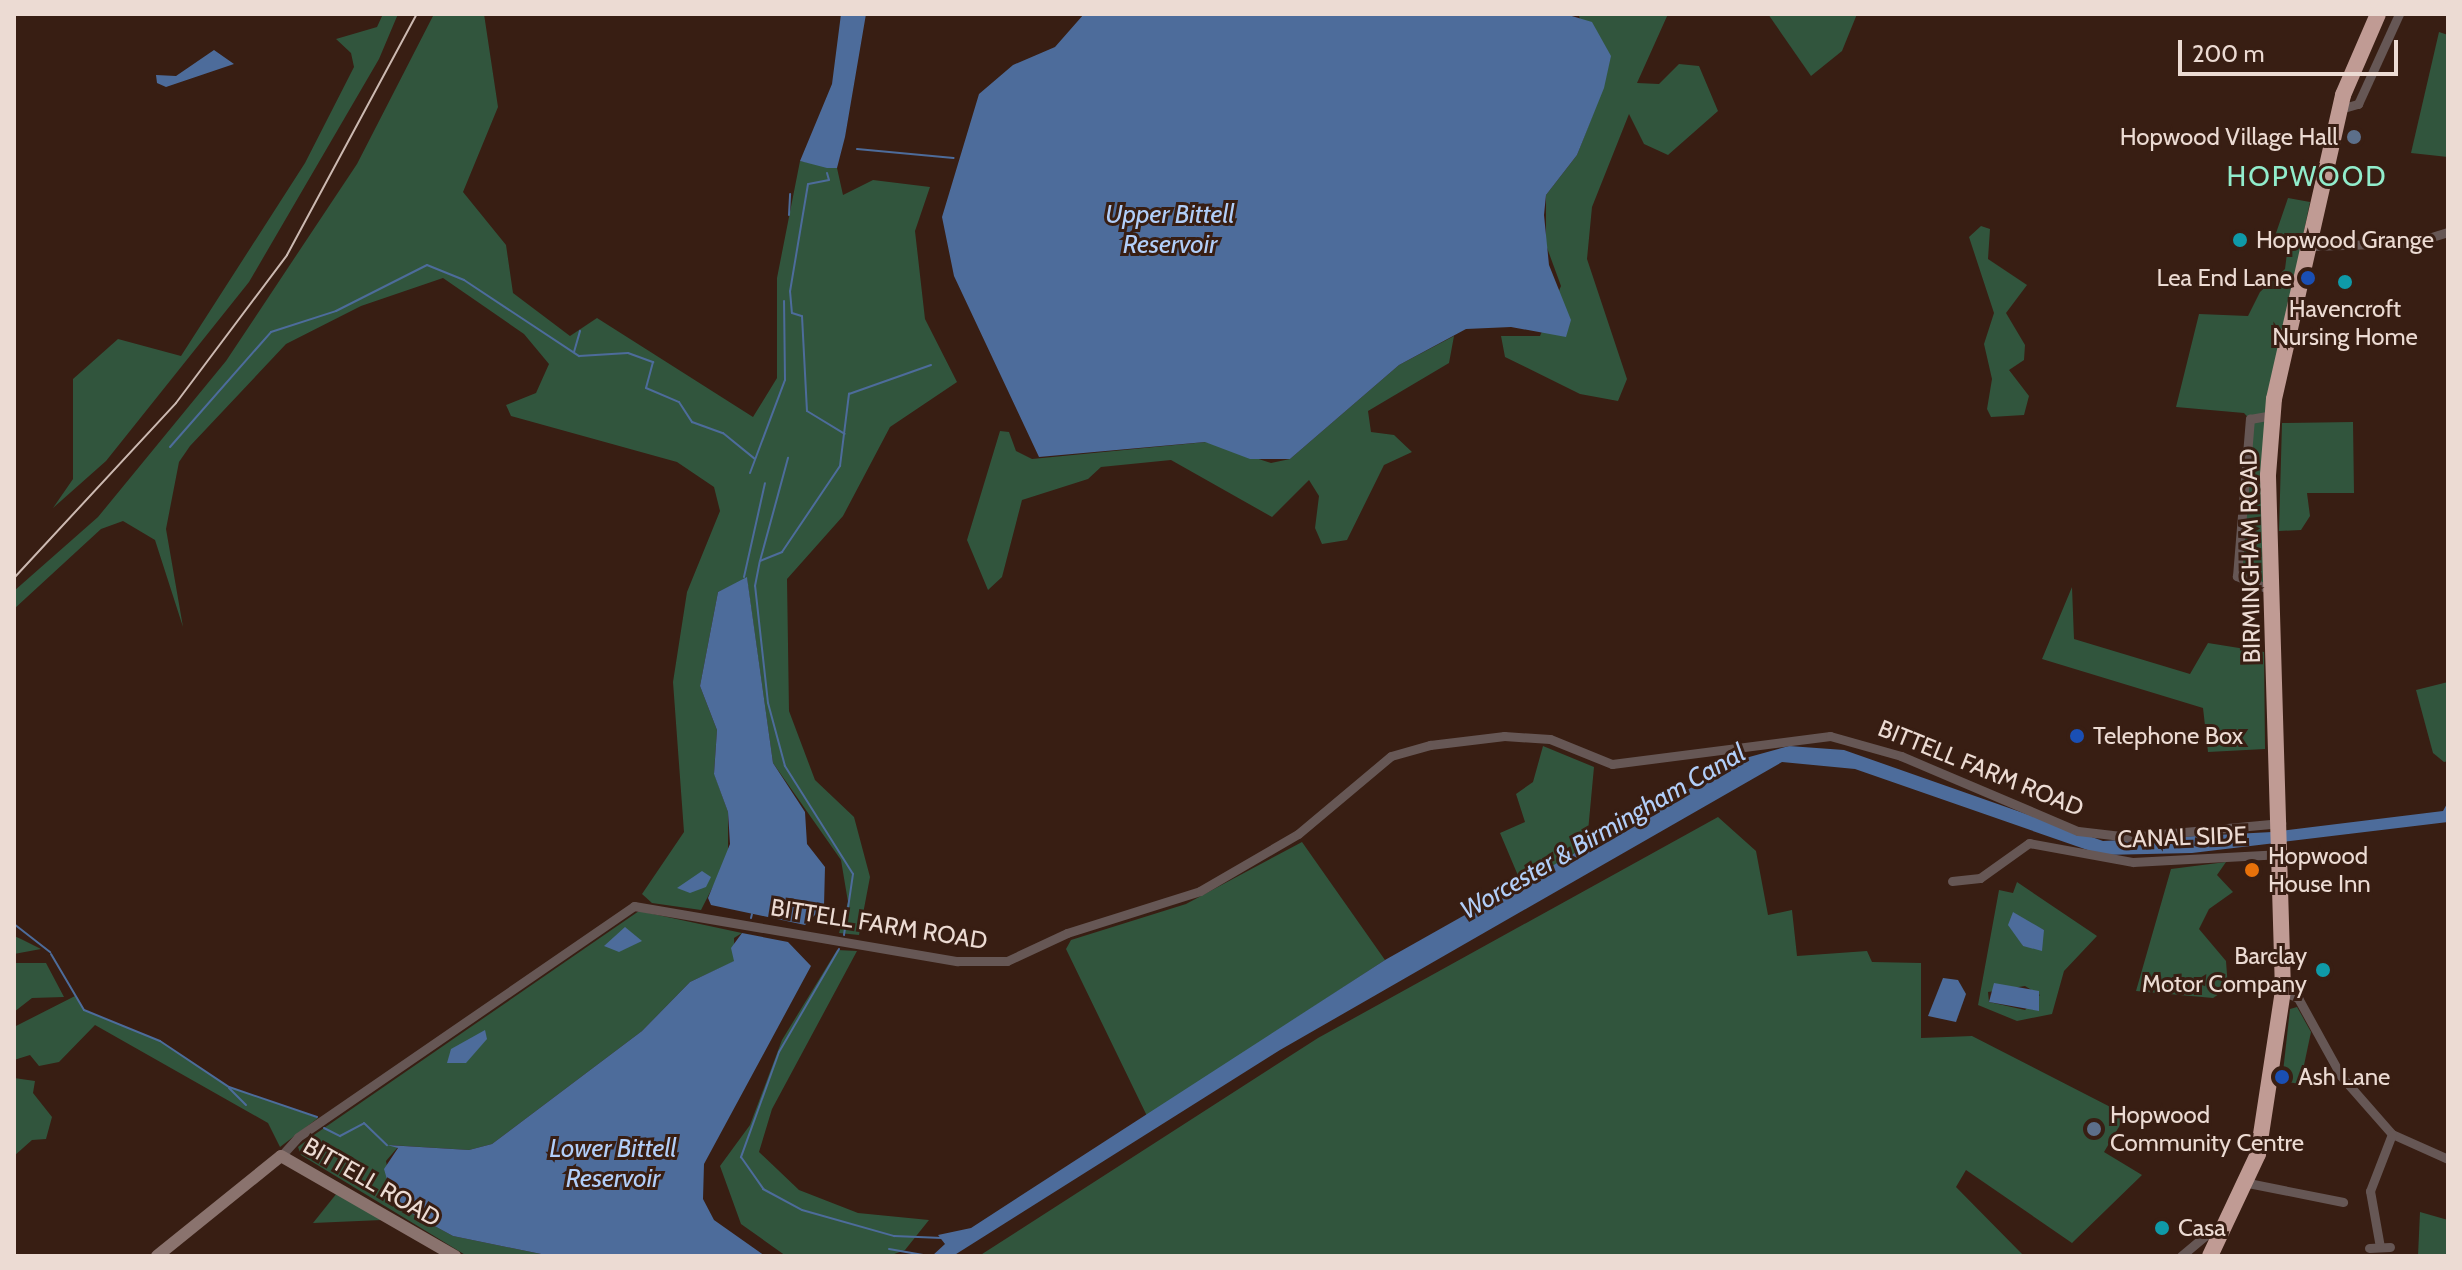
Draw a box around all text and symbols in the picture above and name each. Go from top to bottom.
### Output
scale bar [2182,24,2402,74]
text: 200 m [2192,39,2265,68]
place label: Hopwood Village Hall [2120,123,2338,151]
marker: Hopwood Village Hall [2345,128,2363,146]
district label: HOPWOOD [2226,159,2388,193]
water label: Upper Bittell Reservoir [1105,199,1235,260]
place label: Hopwood Grange [2256,226,2434,254]
marker: Hopwood Grange [2231,231,2249,249]
place label: Lea End Lane [2157,264,2292,292]
marker: Lea End Lane [2299,269,2317,287]
marker: Havencroft Nursing Home [2336,273,2354,291]
place label: Havencroft Nursing Home [2272,295,2418,351]
street label: BIRMINGHAM ROAD [2234,448,2266,664]
street label: BITTELL FARM ROAD [1874,714,2088,822]
place label: Telephone Box [2093,722,2243,750]
marker: Telephone Box [2068,727,2086,745]
water label: Worcester & Birmingham Canal [1455,737,1751,927]
street label: CANAL SIDE [2117,820,2247,854]
place label: Hopwood House Inn [2268,842,2371,898]
marker: Hopwood House Inn [2243,861,2261,879]
street label: BITTELL FARM ROAD [769,893,989,955]
place label: Barclay Motor Company [2142,942,2307,998]
marker: Barclay Motor Company [2314,961,2332,979]
place label: Ash Lane [2298,1063,2390,1091]
marker: Ash Lane [2273,1068,2291,1086]
place label: Hopwood Community Centre [2110,1101,2304,1157]
marker: Hopwood Community Centre [2085,1120,2103,1138]
street label: BITTELL ROAD [298,1131,446,1233]
water label: Lower Bittell Reservoir [549,1133,677,1194]
place label: Casa [2178,1214,2226,1242]
marker: Casa [2153,1219,2171,1237]

